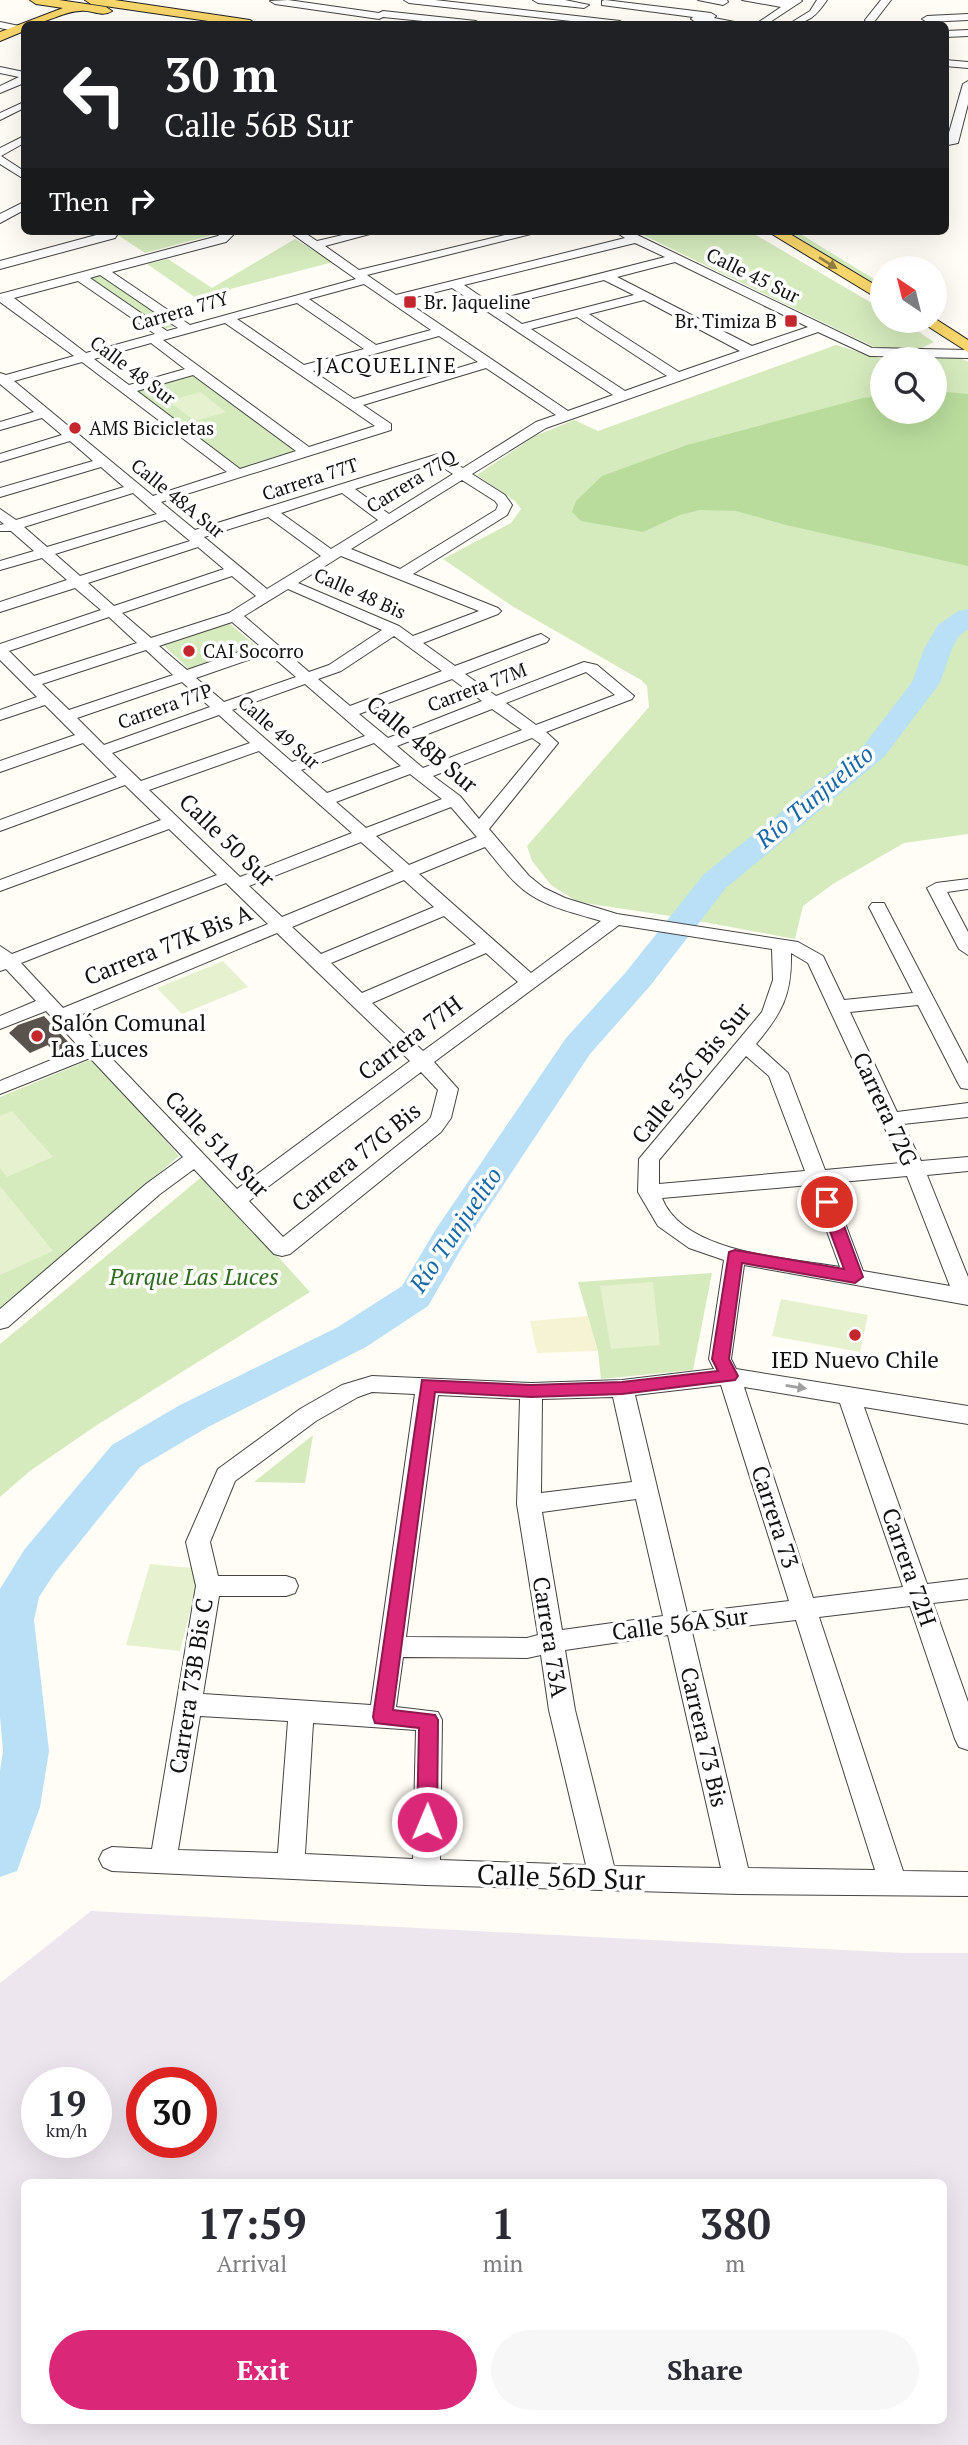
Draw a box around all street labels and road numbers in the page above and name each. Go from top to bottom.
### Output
street label: Calle 45 Sur [702,241,805,308]
street label: Carrera 77Y [129,285,232,336]
street label: Calle 48 Sur [86,329,182,410]
street label: Carrera 77Q [361,443,461,518]
street label: Carrera 77T [259,451,361,506]
street label: Calle 48A Sur [126,452,231,543]
street label: Calle 48 Bis [310,561,410,624]
street label: Carrera 77M [424,656,530,717]
street label: Carrera 77P [114,677,216,734]
street label: Calle 48B Sur [360,688,485,799]
street label: Calle 49 Sur [233,689,326,775]
street label: Calle 50 Sur [173,786,282,893]
street label: Carrera 77K Bis A [79,897,257,992]
street label: Carrera 77H [351,988,468,1087]
street label: Calle 53C Bis Sur [624,995,757,1150]
street label: Carrera 72G [846,1047,925,1171]
street label: Calle 51A Sur [159,1084,276,1204]
street label: Carrera 77G Bis [285,1095,427,1218]
street label: Carrera 73 [744,1462,807,1572]
street label: Carrera 72H [875,1504,944,1630]
street label: Carrera 73A [526,1574,575,1700]
street label: Carrera 73B Bis C [161,1596,220,1776]
street label: Calle 56A Sur [610,1600,750,1647]
street label: Carrera 73 Bis [673,1664,736,1810]
street label: Calle 56D Sur [476,1855,646,1898]

